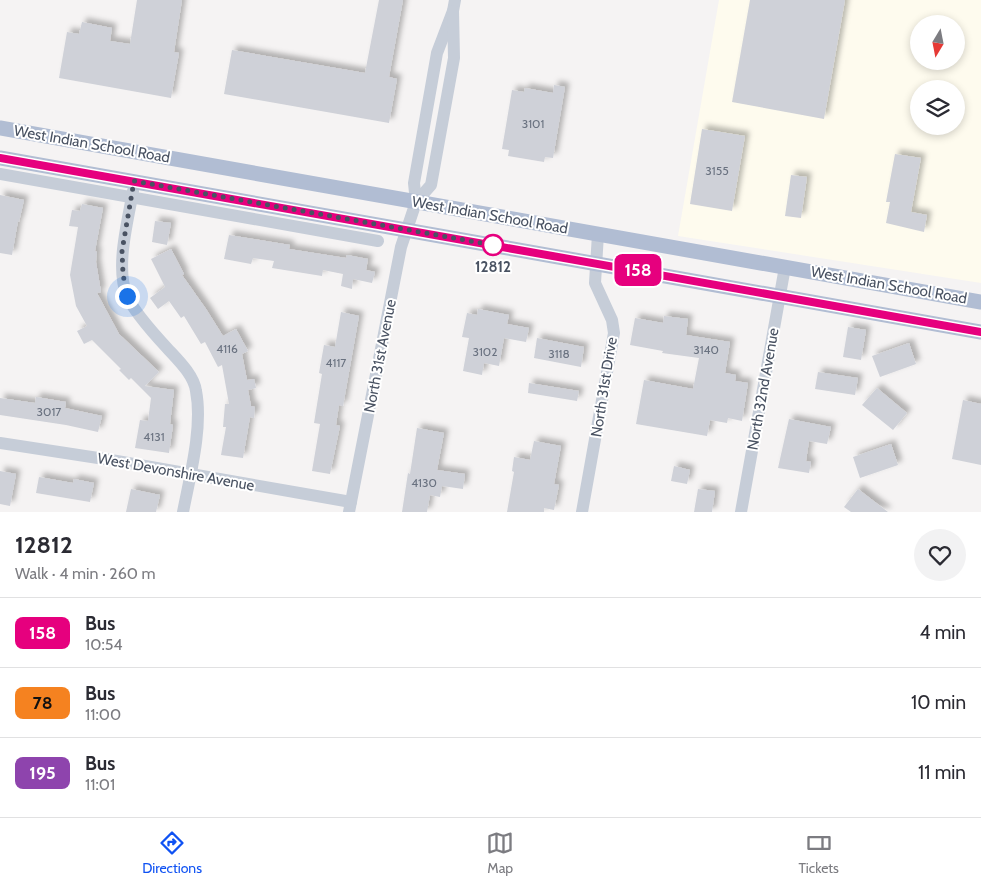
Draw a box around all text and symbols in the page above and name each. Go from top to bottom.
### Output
north arrow [910,15,965,70]
map controls [910,15,965,135]
button: layers [910,80,965,135]
house number: 3101 [522,116,544,131]
street label: West Indian School Road [13,121,171,167]
house number: 3155 [705,163,729,178]
street label: West Indian School Road [411,192,569,238]
marker: 12812 [482,234,504,256]
line badge: 158 [609,254,667,286]
place label: 12812 [475,258,511,276]
text: 158 [624,259,652,281]
street label: West Indian School Road [810,262,968,308]
your location [115,284,140,309]
street label: North 31st Avenue [360,297,400,414]
street label: North 32nd Avenue [743,326,783,451]
street label: North 31st Drive [587,335,621,438]
house number: 4116 [216,341,238,356]
house number: 3140 [693,342,719,357]
house number: 3102 [472,344,498,359]
house number: 3118 [548,346,570,361]
house number: 4117 [326,355,346,370]
house number: 3017 [37,404,61,419]
house number: 4131 [143,429,165,444]
street label: West Devonshire Avenue [96,449,256,495]
house number: 4130 [411,475,437,490]
button: heart [914,529,966,581]
text: 12812 [15,530,73,559]
text: Walk · 4 min · 260 m [15,564,156,583]
text: Bus [85,612,115,635]
text: 4 min [919,621,966,644]
text: 158 [29,622,56,644]
text: 10:54 [85,635,123,654]
text: Bus [85,682,115,705]
text: 10 min [911,691,966,714]
text: 78 [32,692,53,714]
text: 11:00 [85,705,121,724]
text: Bus [85,752,115,775]
text: 11 min [918,761,966,784]
text: 195 [29,762,56,784]
text: 11:01 [85,775,115,794]
tab: Directions [142,829,202,877]
tab: Map [486,829,514,877]
tab: Tickets [799,829,839,877]

